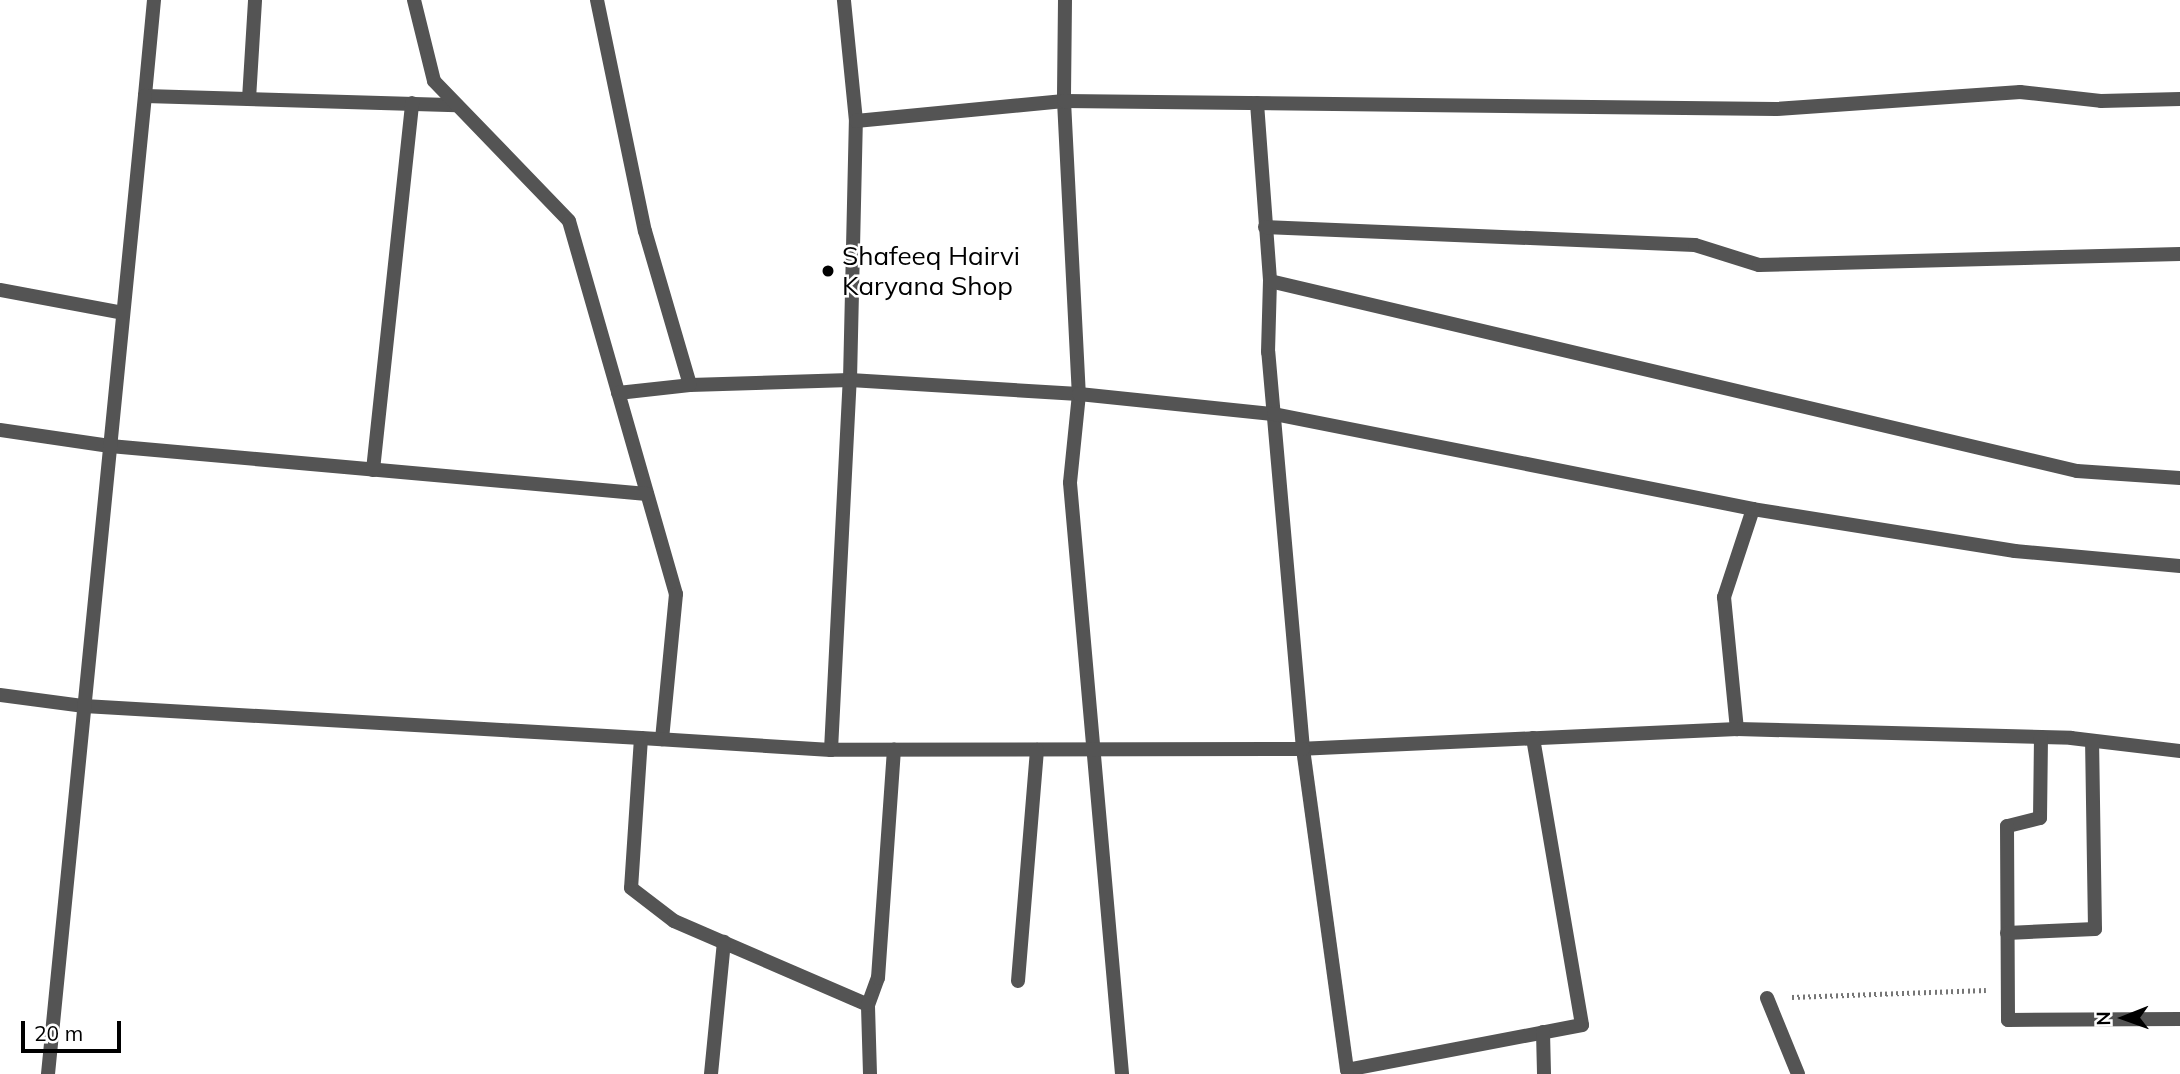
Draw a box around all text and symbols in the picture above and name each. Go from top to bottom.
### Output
place label: Shafeeq Hairvi Karyana Shop [842,240,1020,302]
marker: Shafeeq Hairvi Karyana Shop [820,263,836,279]
north arrow [2089,983,2159,1053]
scale bar [24,1007,124,1052]
text: N [2091,1011,2115,1026]
text: 20 m [34,1020,83,1046]

